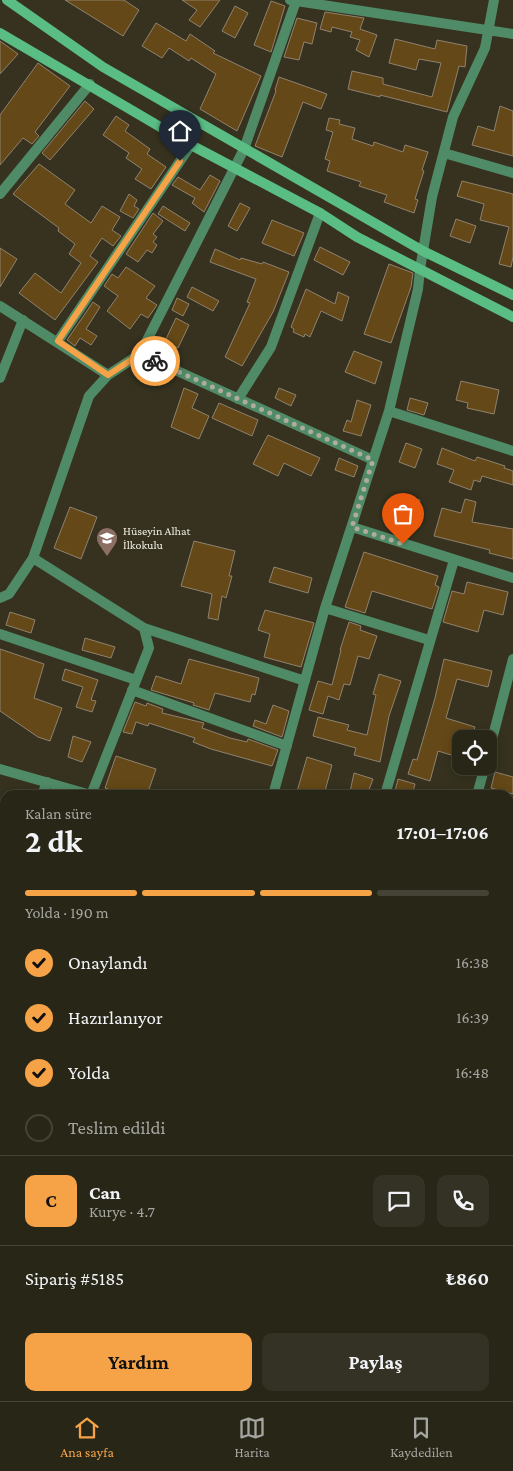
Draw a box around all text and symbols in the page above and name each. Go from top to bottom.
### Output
pin [159,110,201,161]
icon: home [166,117,194,145]
courier [130,336,180,386]
icon: bike [141,347,169,375]
pin [382,493,424,544]
icon: bag [389,500,417,528]
place label: Hüseyin Alhat İlkokulu [123,524,192,552]
school or university icon: Hüseyin Alhat İlkokulu [95,526,119,557]
map controls [452,730,497,775]
button: locate [452,730,497,775]
text: Kalan süre [25,805,92,822]
text: 17:01–17:06 [397,822,489,843]
text: 2 dk [25,823,82,859]
text: Yolda · 190 m [25,904,109,921]
icon: check [25,949,53,977]
text: Onaylandı [68,952,147,973]
text: 16:38 [456,954,489,971]
icon: check [25,1004,53,1032]
text: Hazırlanıyor [68,1007,163,1028]
text: 16:39 [456,1009,489,1026]
icon: check [25,1059,53,1087]
text: Yolda [68,1062,110,1083]
text: 16:48 [455,1064,489,1081]
text: Teslim edildi [68,1117,166,1138]
button: chat [373,1175,425,1227]
button: phone [437,1175,489,1227]
text: Can [89,1182,121,1203]
text: C [45,1190,57,1211]
text: Kurye · 4.7 [89,1203,155,1220]
text: Sipariş #5185 [25,1268,124,1289]
text: ₺860 [446,1268,489,1289]
button: Yardım [25,1333,252,1391]
button: Paylaş [262,1333,489,1391]
tab: Ana sayfa [60,1414,114,1460]
tab: Harita [234,1414,270,1460]
tab: Kaydedilen [390,1414,453,1460]

